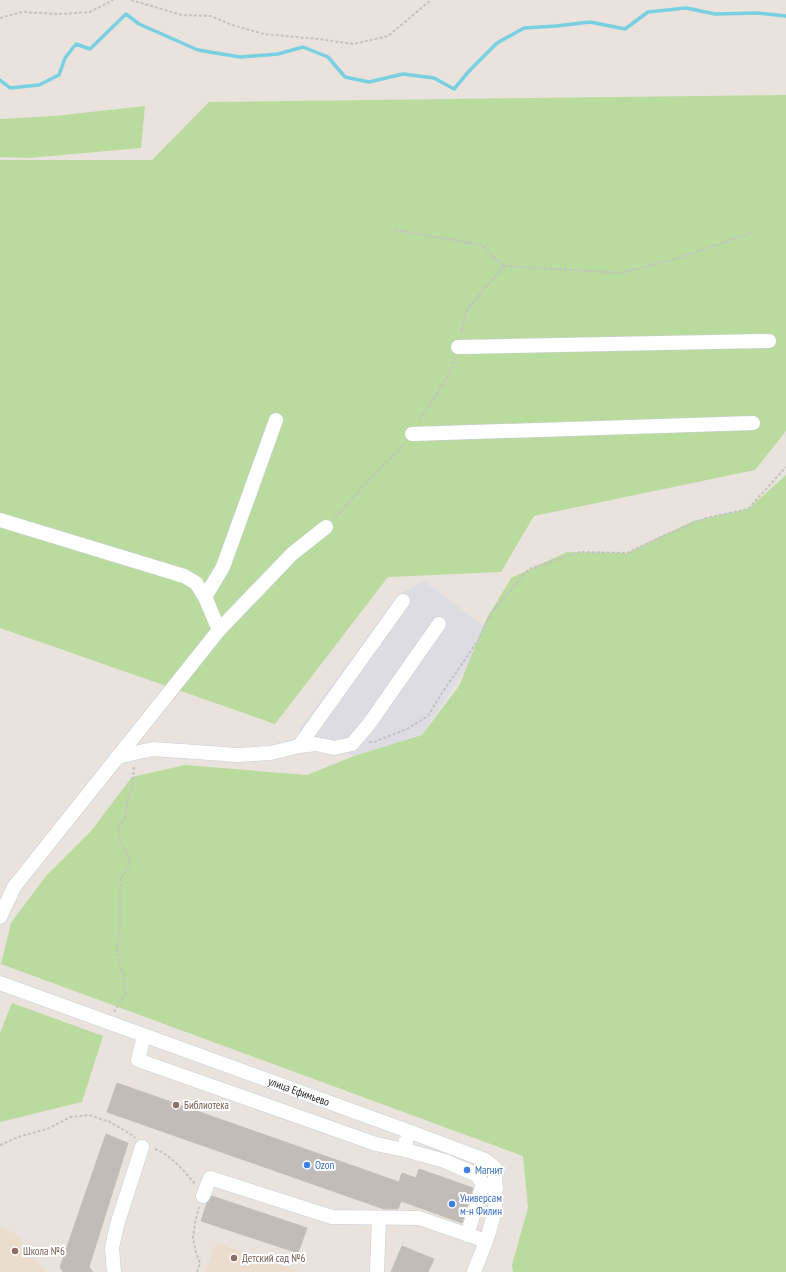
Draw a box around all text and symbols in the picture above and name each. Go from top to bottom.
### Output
street label: улица Ефимьево [266,1074,332,1109]
place label: Библиотека [184,1098,229,1112]
marker: Библиотека [171,1100,181,1110]
place label: Ozon [315,1158,334,1172]
marker: Ozon [302,1160,312,1170]
place label: Магнит [475,1163,503,1177]
marker: Магнит [462,1165,472,1175]
place label: Универсам м-н Филин [460,1191,502,1218]
marker: Универсам м-н Филин [447,1199,457,1209]
place label: Школа №6 [23,1244,65,1258]
marker: Школа №6 [10,1246,20,1256]
place label: Детский сад №6 [242,1251,305,1265]
marker: Детский сад №6 [229,1253,239,1263]

